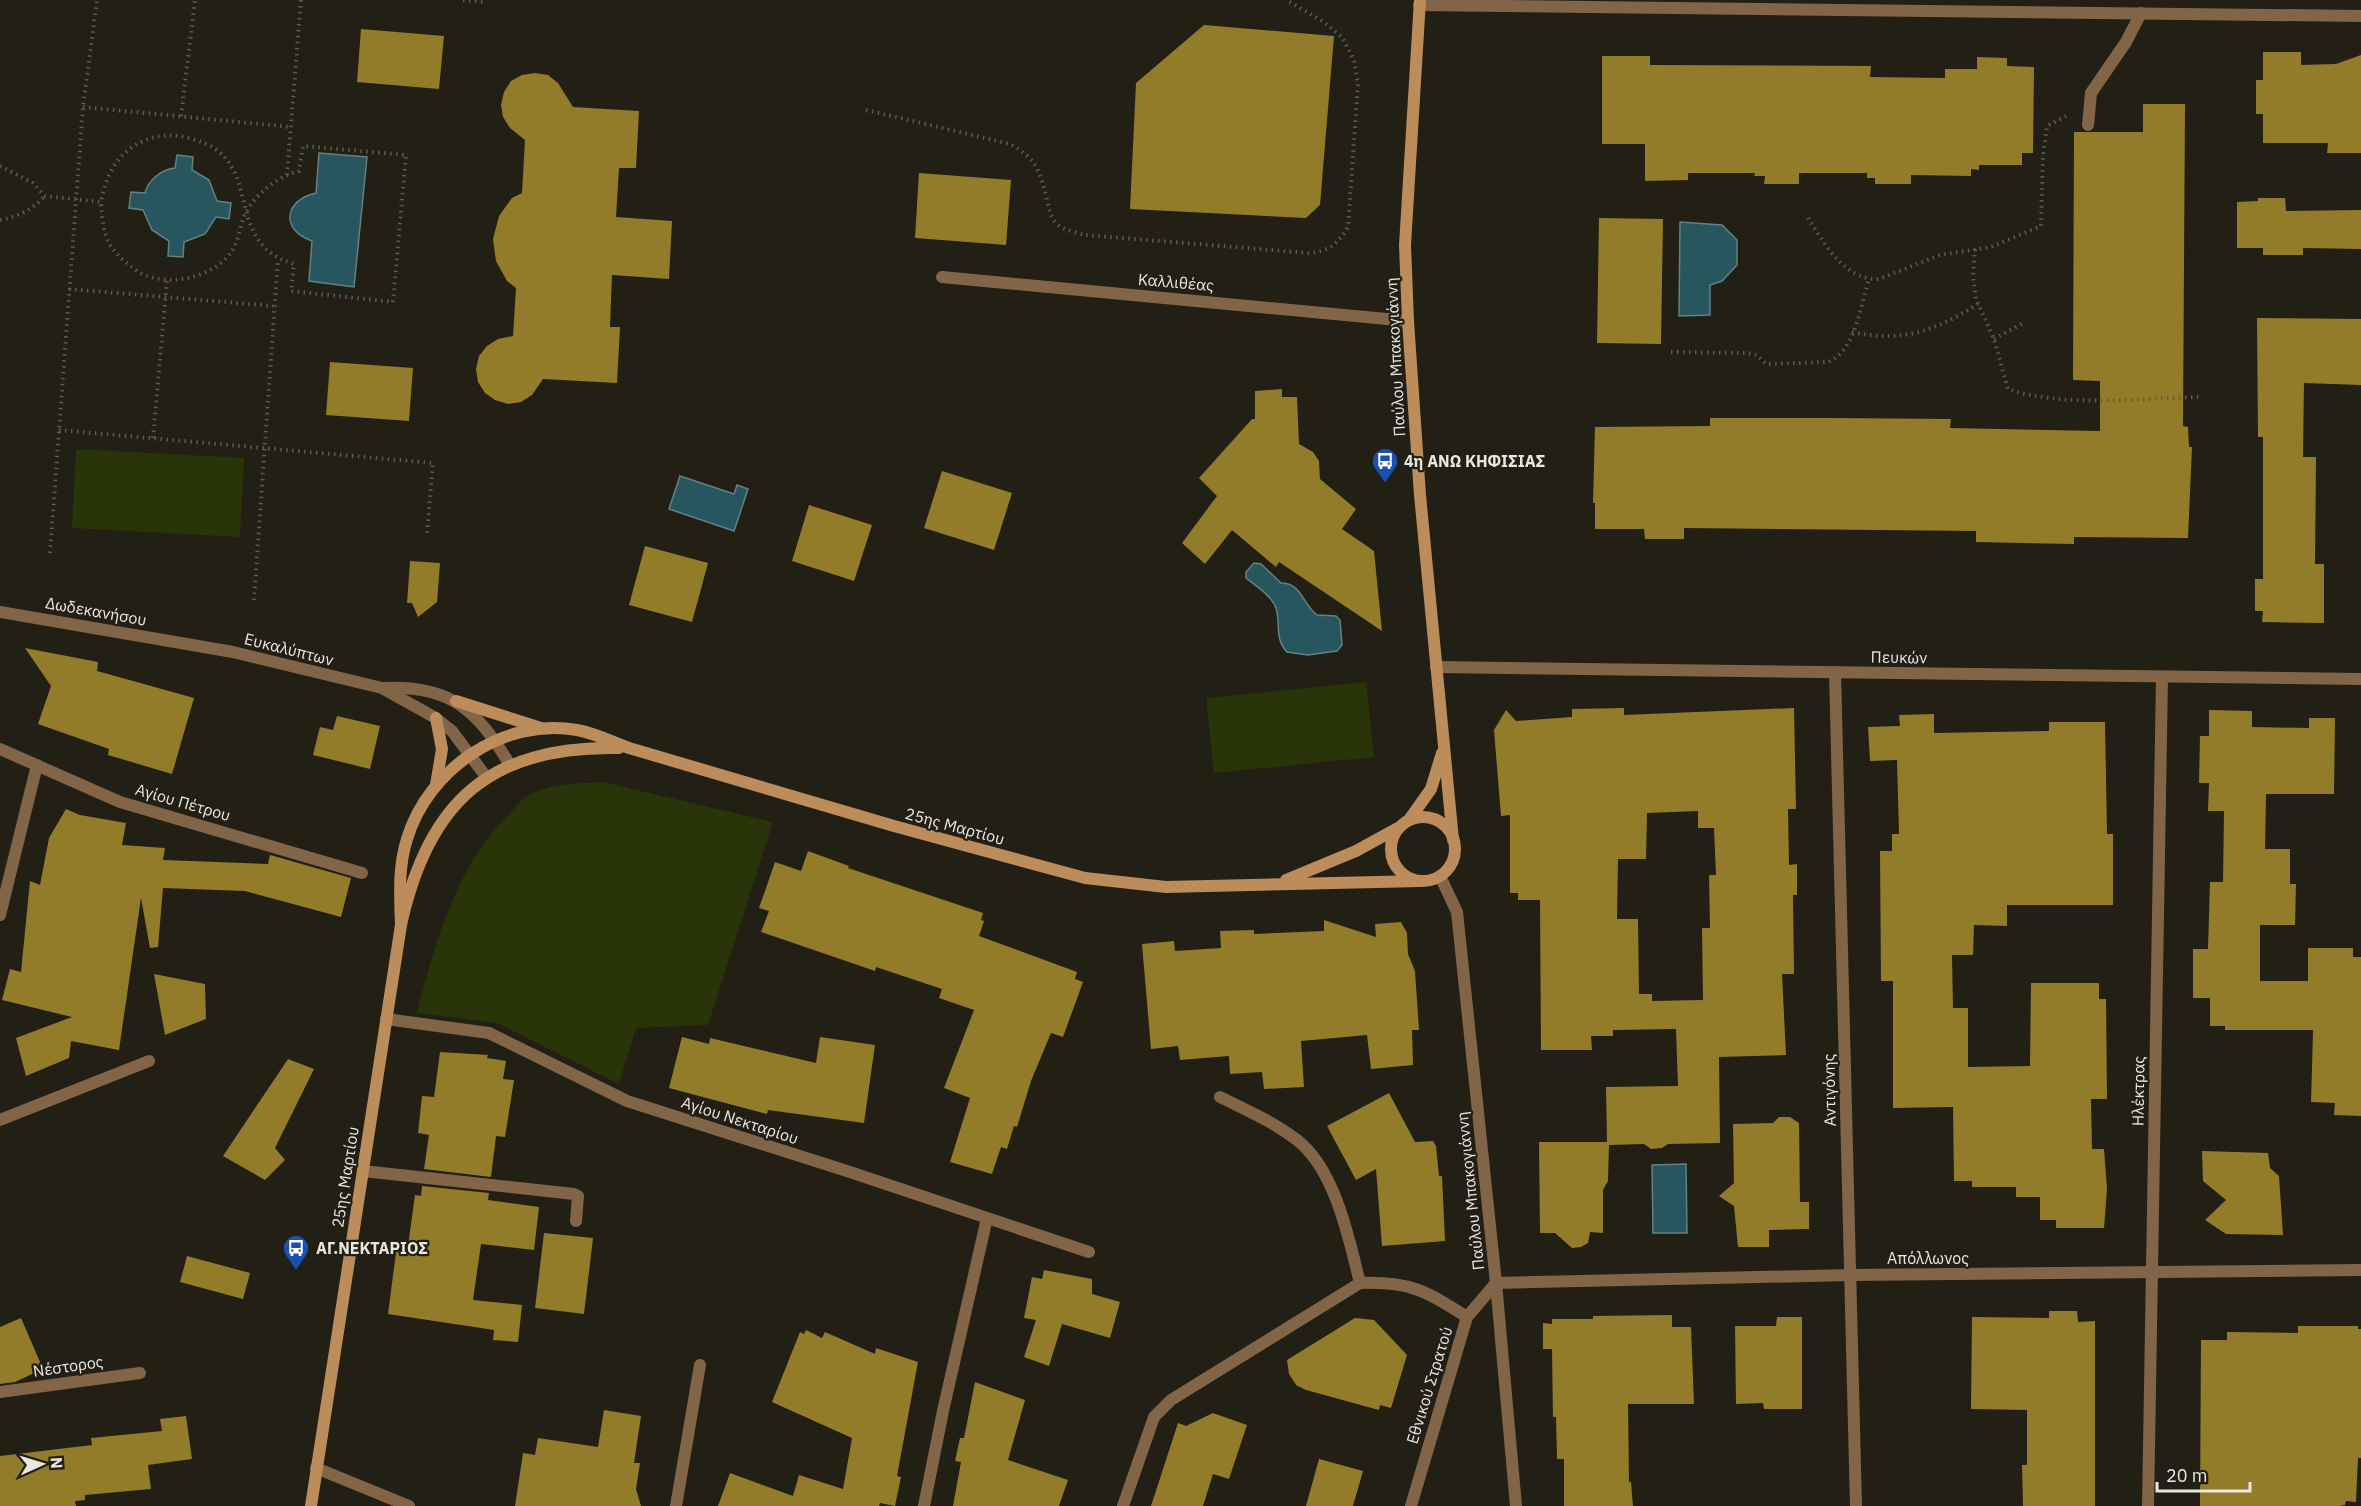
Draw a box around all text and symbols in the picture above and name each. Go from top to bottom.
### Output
street label: Καλλιθέας [1137,269,1215,295]
street label: Παύλου Μπακογιάννη [1381,277,1409,437]
bus stop icon: 4η ΑΝΩ ΚΗΦΙΣΙΑΣ [1370,446,1400,484]
place label: 4η ΑΝΩ ΚΗΦΙΣΙΑΣ [1404,451,1545,471]
street label: Δωδεκανήσου [44,592,148,630]
street label: Ευκαλύπτων [242,628,336,670]
street label: Πευκών [1870,647,1928,667]
street label: Αγίου Πέτρου [133,779,233,825]
street label: 25ης Μαρτίου [903,803,1007,849]
street label: Αντιγόνης [1818,1053,1840,1126]
street label: Ηλέκτρας [2127,1055,2149,1126]
street label: Αγίου Νεκταρίου [679,1092,801,1148]
street label: Παύλου Μπακογιάννη [1452,1111,1488,1271]
street label: 25ης Μαρτίου [327,1125,363,1229]
bus stop icon: ΑΓ.ΝΕΚΤΑΡΙΟΣ [281,1233,311,1271]
place label: ΑΓ.ΝΕΚΤΑΡΙΟΣ [316,1238,428,1258]
street label: Απόλλωνος [1887,1248,1969,1268]
street label: Εθνικού Στρατού [1402,1324,1456,1446]
street label: Νέστορος [31,1351,105,1381]
north arrow [12,1434,72,1494]
scale bar [2157,1455,2250,1493]
text: N [47,1456,67,1469]
text: 20 m [2166,1464,2208,1487]

